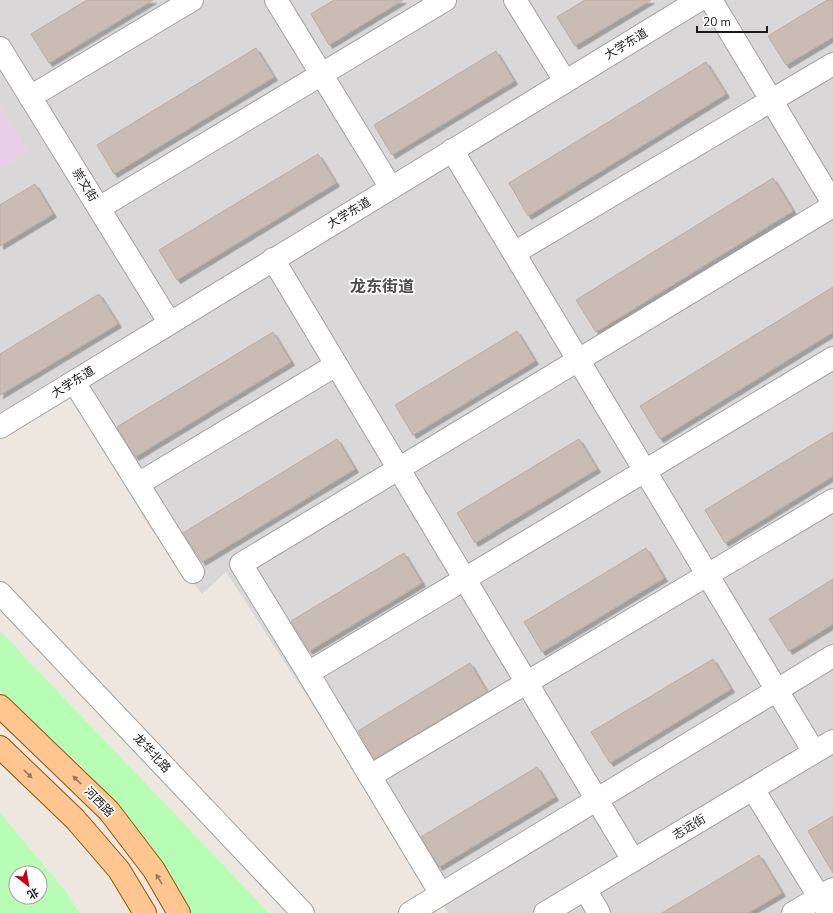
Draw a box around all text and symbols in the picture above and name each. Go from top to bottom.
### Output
scale bar [697,8,767,34]
text: 20 m [703,14,731,30]
street label: 大学东道 [601,25,651,63]
street label: 崇文街 [69,165,101,205]
street label: 大学东道 [324,194,374,232]
district label: 龙东街道 [350,276,414,298]
street label: 大学东道 [48,362,98,402]
street label: 龙华北路 [130,730,174,776]
one-way arrow [23,769,33,779]
one-way arrow [72,775,82,784]
street label: 河西路 [81,783,117,821]
street label: 志远街 [669,811,709,843]
north arrow [8,865,48,905]
one-way arrow [156,874,163,885]
text: 北 [24,884,41,902]

